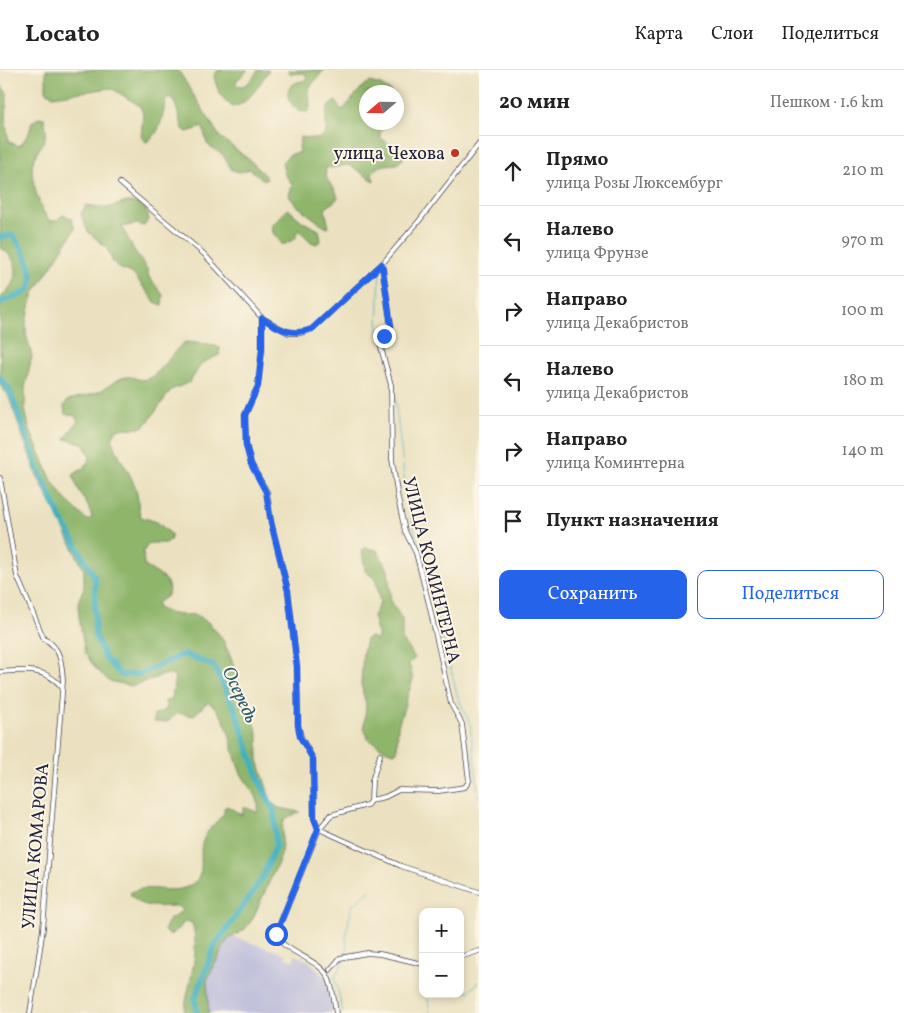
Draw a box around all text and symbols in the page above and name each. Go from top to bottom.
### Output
text: Locato [25,18,100,52]
text: Карта [635,22,683,47]
text: Слои [711,22,753,47]
text: Поделиться [781,22,879,47]
north arrow [359,85,404,130]
text: 20 мин [499,88,570,117]
text: Пешком · 1.6 km [770,92,884,114]
place label: улица Чехова [333,142,445,167]
marker: улица Чехова [449,147,461,159]
text: Прямо [546,147,608,173]
icon: ahead [499,157,527,185]
text: 210 m [842,160,884,182]
text: улица Розы Люксембург [546,173,723,195]
text: Налево [546,217,614,243]
icon: left [499,227,527,255]
text: 970 m [842,230,884,252]
text: улица Фрунзе [546,243,649,265]
text: Направо [546,287,628,313]
icon: right [499,297,527,325]
text: 100 m [841,300,884,322]
text: улица Декабристов [546,313,689,335]
route end [373,325,396,348]
text: Налево [546,357,614,383]
icon: left [499,367,527,395]
text: 180 m [843,370,884,392]
text: улица Декабристов [546,383,689,405]
text: Направо [546,427,628,453]
icon: right [499,437,527,465]
text: 140 m [842,440,884,462]
text: улица Коминтерна [546,453,685,475]
street label: УЛИЦА КОМИНТЕРНА [395,474,466,667]
icon: arrive [499,507,527,535]
text: Пункт назначения [546,508,719,534]
button: Сохранить [499,570,687,619]
button: Поделиться [697,570,884,619]
water label: Осередь [215,662,264,728]
street label: УЛИЦА КОМАРОВА [17,761,56,930]
map controls [419,908,464,998]
button: + [419,908,464,953]
route start [265,923,288,946]
button: − [419,953,464,998]

